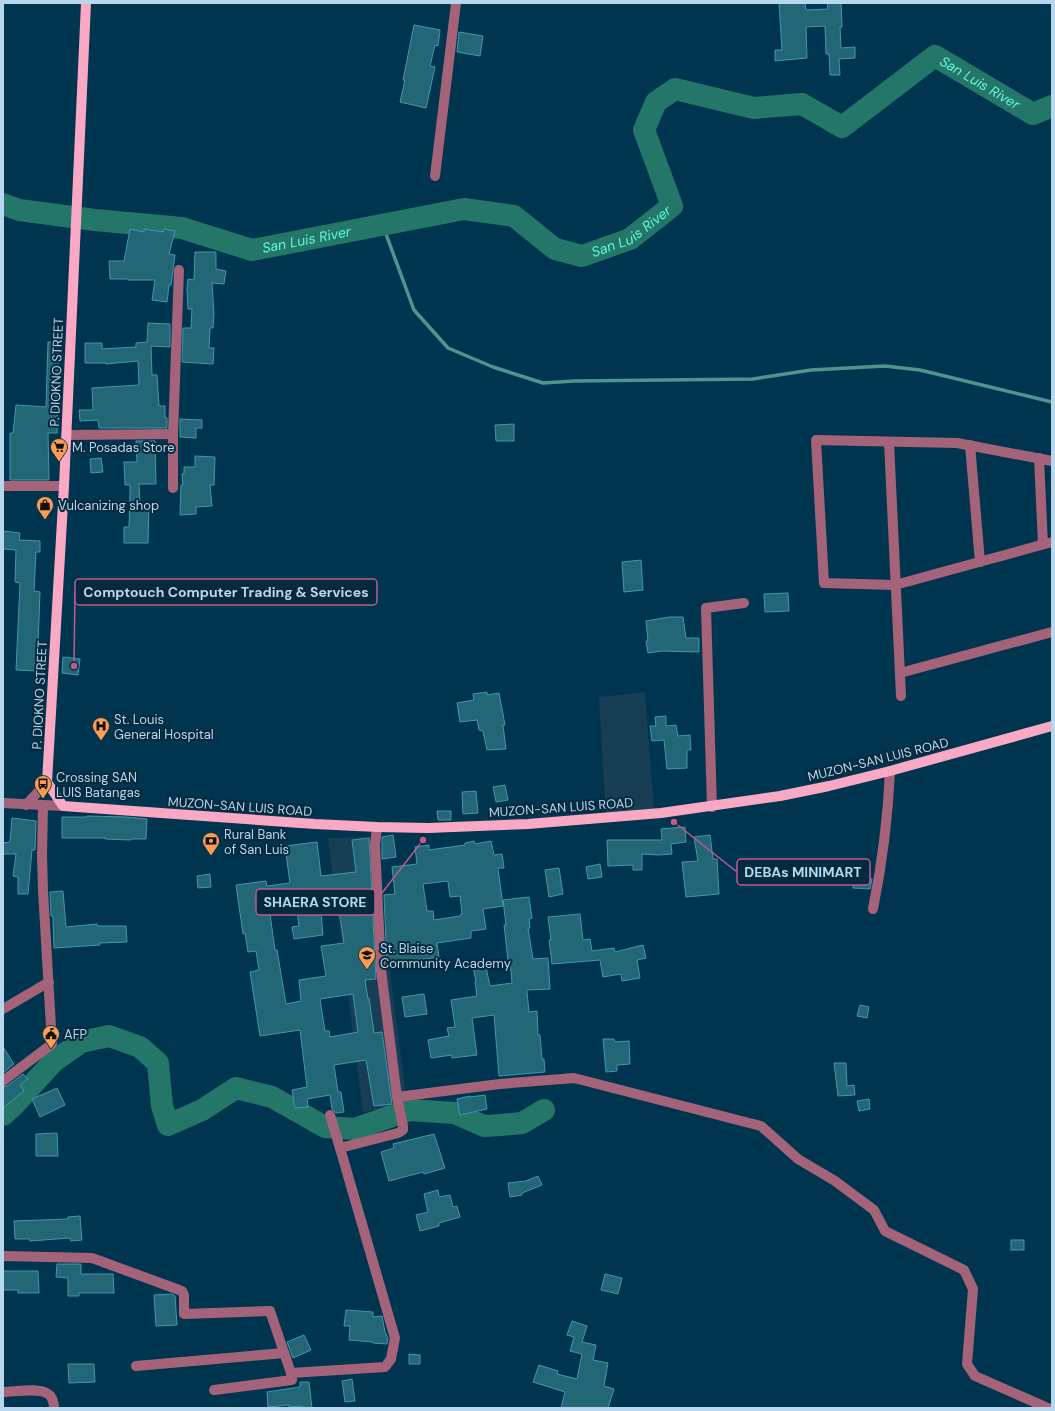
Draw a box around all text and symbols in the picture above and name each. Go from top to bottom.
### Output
water label: San Luis River [937,52,1024,114]
water label: San Luis River [589,201,675,261]
water label: San Luis River [261,222,353,257]
street label: P. DIOKNO STREET [46,317,67,427]
supermarket icon: M. Posadas Store [49,437,69,462]
place label: M. Posadas Store [72,439,175,456]
shop icon: Vulcanizing shop [35,495,55,520]
place label: Vulcanizing shop [58,497,159,514]
callout: Comptouch Computer Trading & Services [75,579,377,605]
text: Comptouch Computer Trading & Services [83,583,369,601]
street label: P. DIOKNO STREET [28,640,51,750]
place label: St. Louis General Hospital [114,711,214,743]
hospital icon: St. Louis General Hospital [91,716,111,741]
street label: MUZON-SAN LUIS ROAD [806,734,950,785]
place label: Crossing SAN LUIS Batangas [56,769,140,801]
bus stop icon: Crossing SAN LUIS Batangas [33,774,53,799]
street label: MUZON-SAN LUIS ROAD [167,793,313,820]
street label: MUZON-SAN LUIS ROAD [488,794,634,821]
place label: Rural Bank of San Luis [224,826,289,858]
bank icon: Rural Bank of San Luis [201,831,221,856]
callout: DEBAs MINIMART [737,859,870,885]
text: DEBAs MINIMART [744,863,862,881]
callout: SHAERA STORE [256,889,375,915]
text: SHAERA STORE [264,893,366,911]
place label: St. Blaise Community Academy [380,940,511,972]
school or university icon: St. Blaise Community Academy [357,945,377,970]
public building icon: AFP [41,1024,61,1049]
place label: AFP [64,1026,88,1043]

